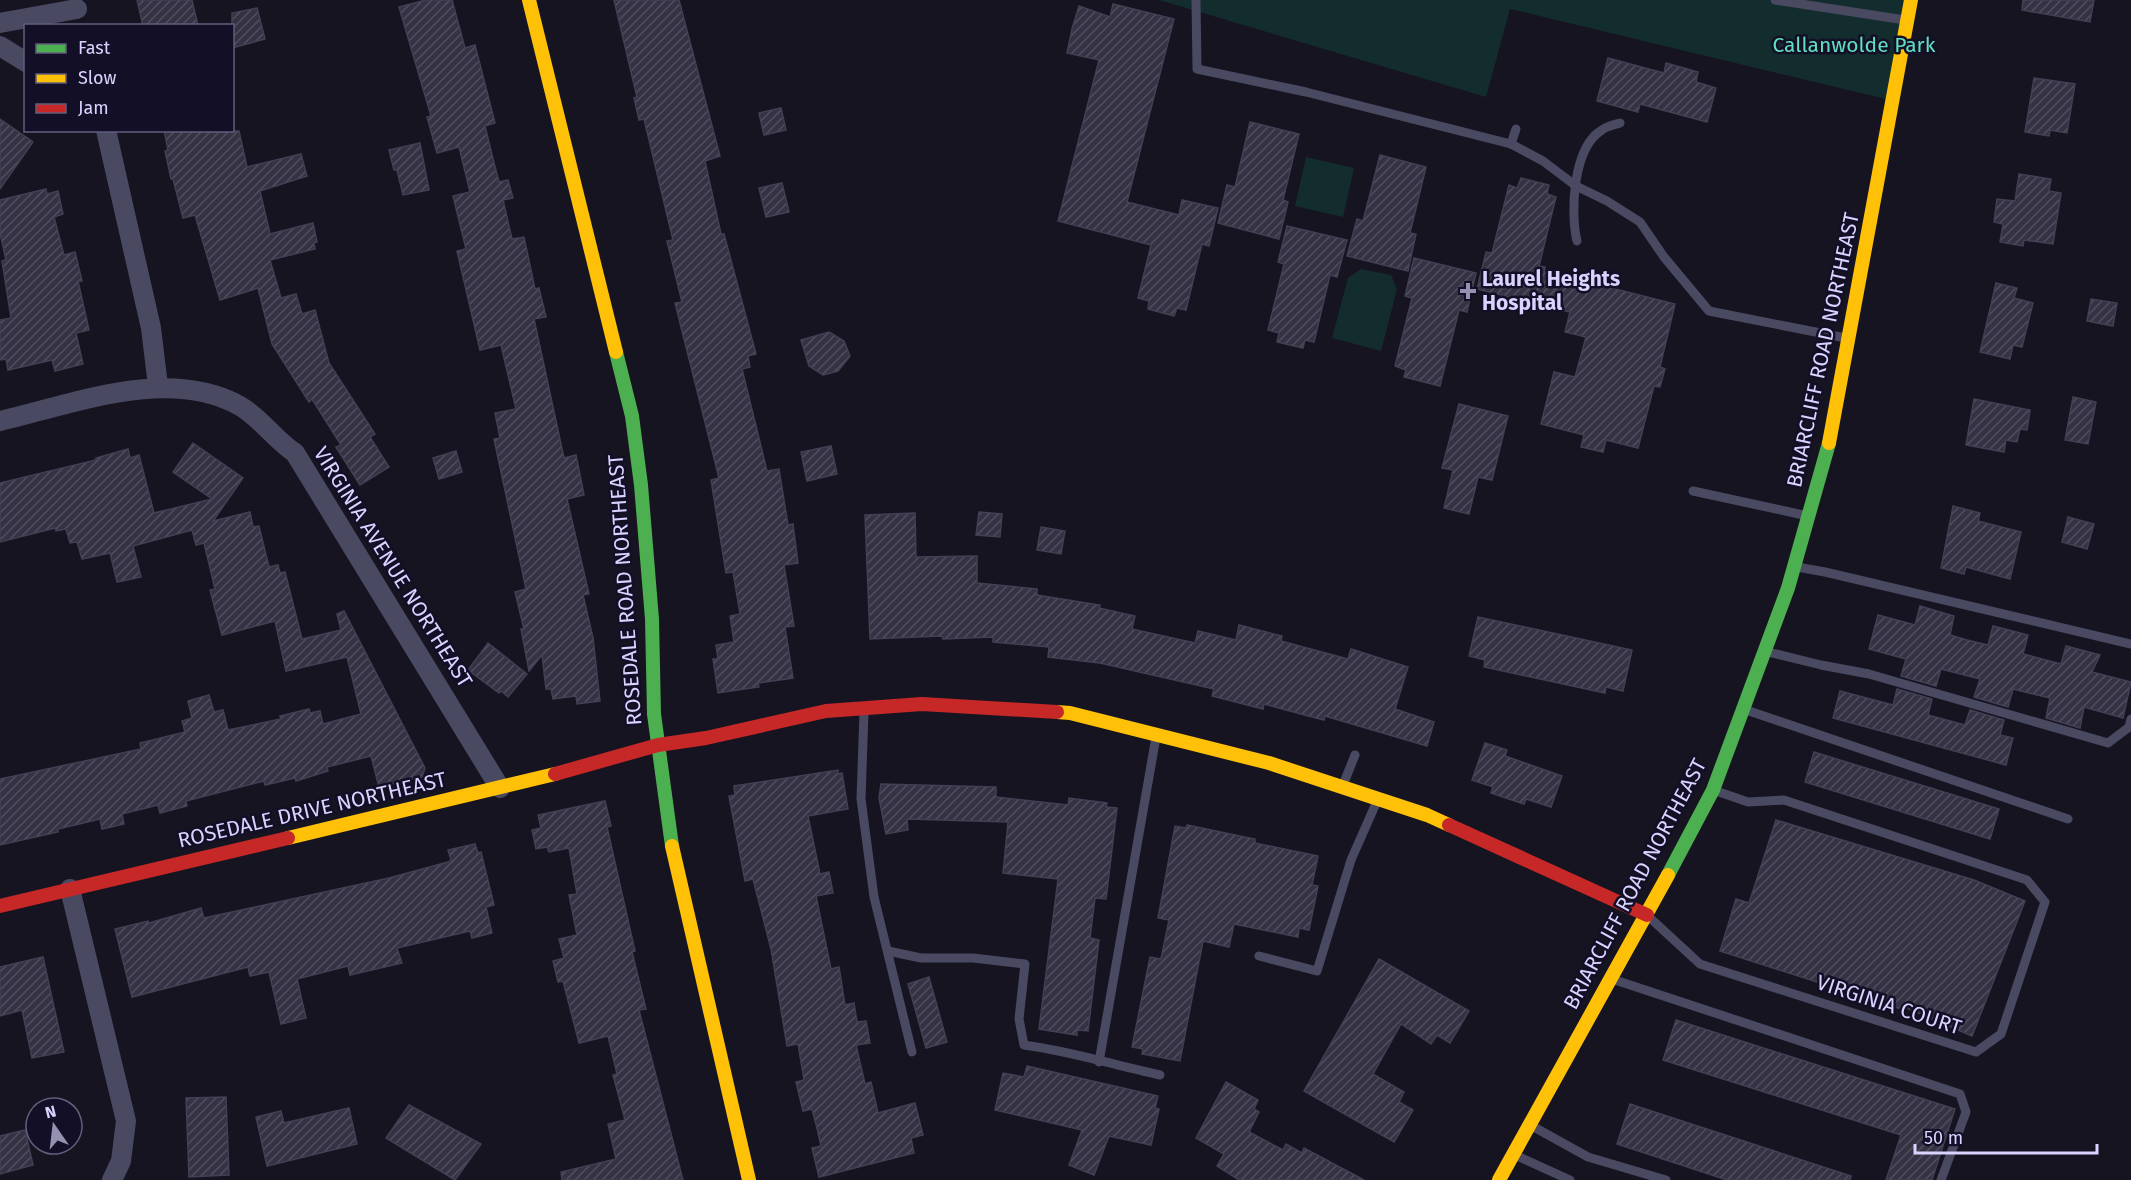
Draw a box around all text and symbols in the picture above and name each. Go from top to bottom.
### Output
legend [24,24,234,132]
park label: Callanwolde Park [1773,32,1936,58]
text: Fast [78,37,111,59]
text: Slow [78,67,117,89]
text: Jam [78,97,109,119]
street label: BRIARCLIFF ROAD NORTHEAST [1781,210,1865,490]
place label: Laurel Heights Hospital [1482,266,1620,316]
marker: Laurel Heights Hospital [1459,282,1477,300]
street label: VIRGINIA AVENUE NORTHEAST [308,442,478,692]
street label: ROSEDALE ROAD NORTHEAST [603,453,647,726]
street label: BRIARCLIFF ROAD NORTHEAST [1558,754,1712,1014]
street label: ROSEDALE DRIVE NORTHEAST [175,766,449,854]
street label: VIRGINIA COURT [1813,969,1965,1041]
north arrow [24,1096,84,1156]
text: N [43,1101,58,1122]
scale bar [1915,1117,2096,1155]
text: 50 m [1924,1127,1963,1149]

